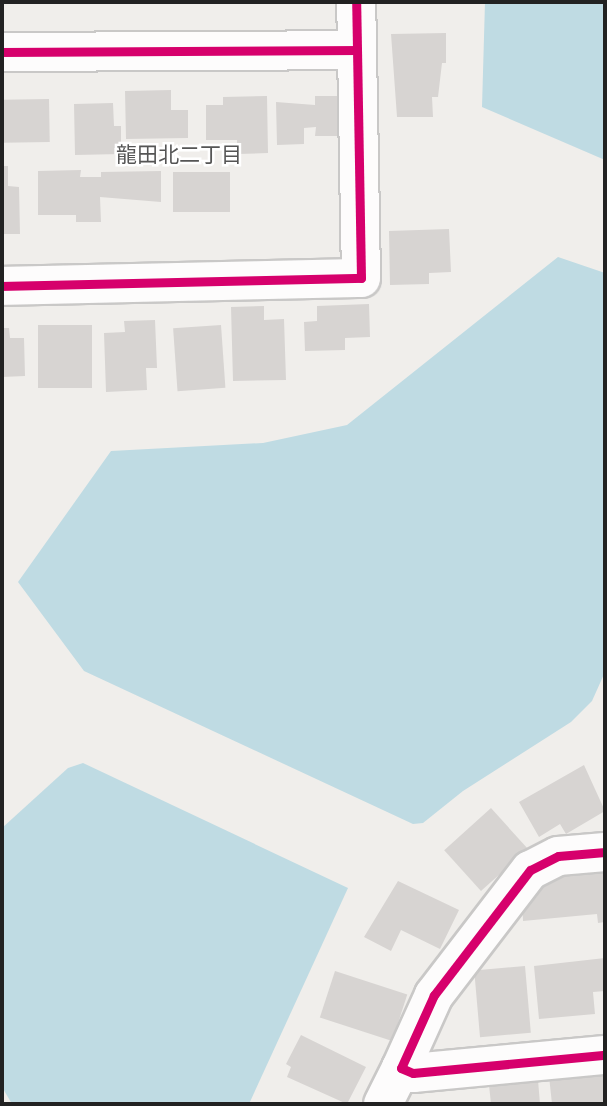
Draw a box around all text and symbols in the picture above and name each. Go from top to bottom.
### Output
district label: 龍田北二丁目 [116,143,242,169]

